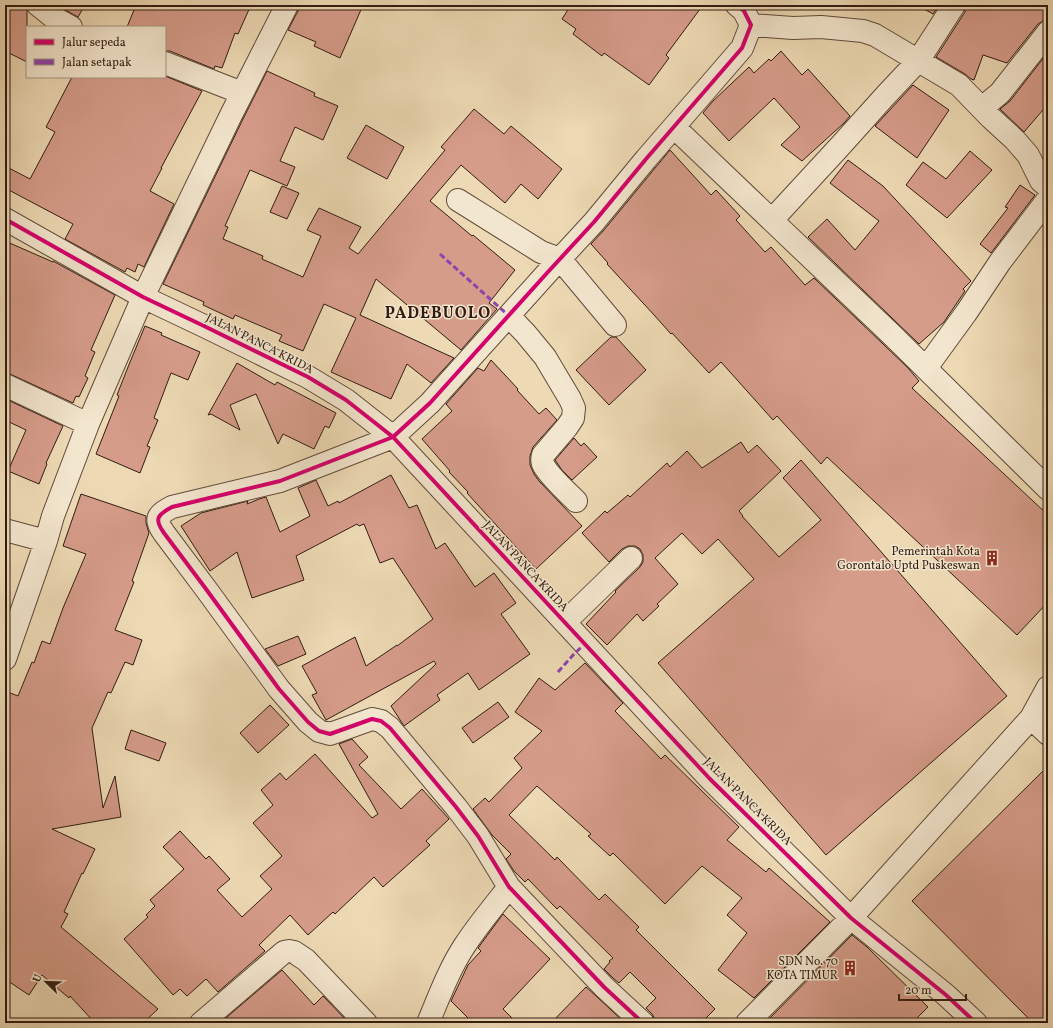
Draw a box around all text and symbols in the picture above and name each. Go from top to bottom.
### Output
legend [26,26,166,78]
text: Jalur sepeda [62,35,126,51]
text: Jalan setapak [62,55,132,71]
district label: PADEBUOLO [385,303,491,325]
street label: JALAN PANCA KRIDA [203,310,316,378]
street label: JALAN PANCA KRIDA [479,518,572,616]
place label: Pemerintah Kota Gorontalo Uptd Puskeswan [837,544,980,574]
building icon: Pemerintah Kota Gorontalo Uptd Puskeswan [983,549,1001,567]
street label: JALAN PANCA KRIDA [700,754,795,850]
place label: SDN No. 70 KOTA TIMUR [766,954,838,984]
building icon: SDN No. 70 KOTA TIMUR [841,959,859,977]
north arrow [26,962,66,1002]
text: U [30,972,47,985]
scale bar [899,976,966,1002]
text: 20 m [905,983,932,999]

